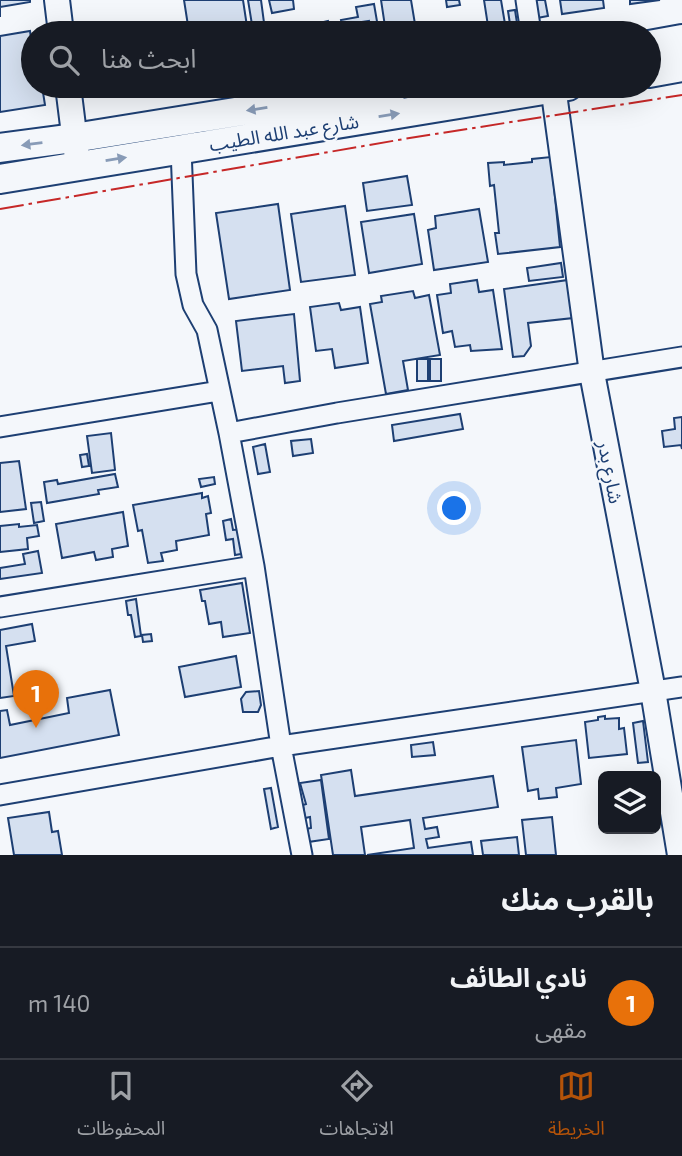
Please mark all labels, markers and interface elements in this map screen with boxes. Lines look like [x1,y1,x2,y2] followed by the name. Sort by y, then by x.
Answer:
[21,21,661,98] search box
[45,41,83,79] icon: search
[101,42,196,73] text: ابحث هنا
[246,103,268,114] one-way arrow
[208,109,361,158] street label: شارع عبد الله الطيب
[378,109,400,120] one-way arrow
[21,138,43,149] one-way arrow
[105,153,127,164] one-way arrow
[591,438,628,506] street label: شارع بدر
[437,491,471,525] your location
[13,670,59,728] pin: 1
[598,771,661,834] map controls
[598,771,661,834] button: layers
[501,880,654,916] text: بالقرب منك
[450,961,587,992] text: نادي الطائف
[28,989,90,1017] text: 140 m
[626,989,636,1017] text: 1
[535,1015,587,1043] text: مقهى
[77,1067,165,1149] tab: المحفوظات
[320,1067,394,1149] tab: الاتجاهات
[548,1067,605,1149] tab: الخريطة

